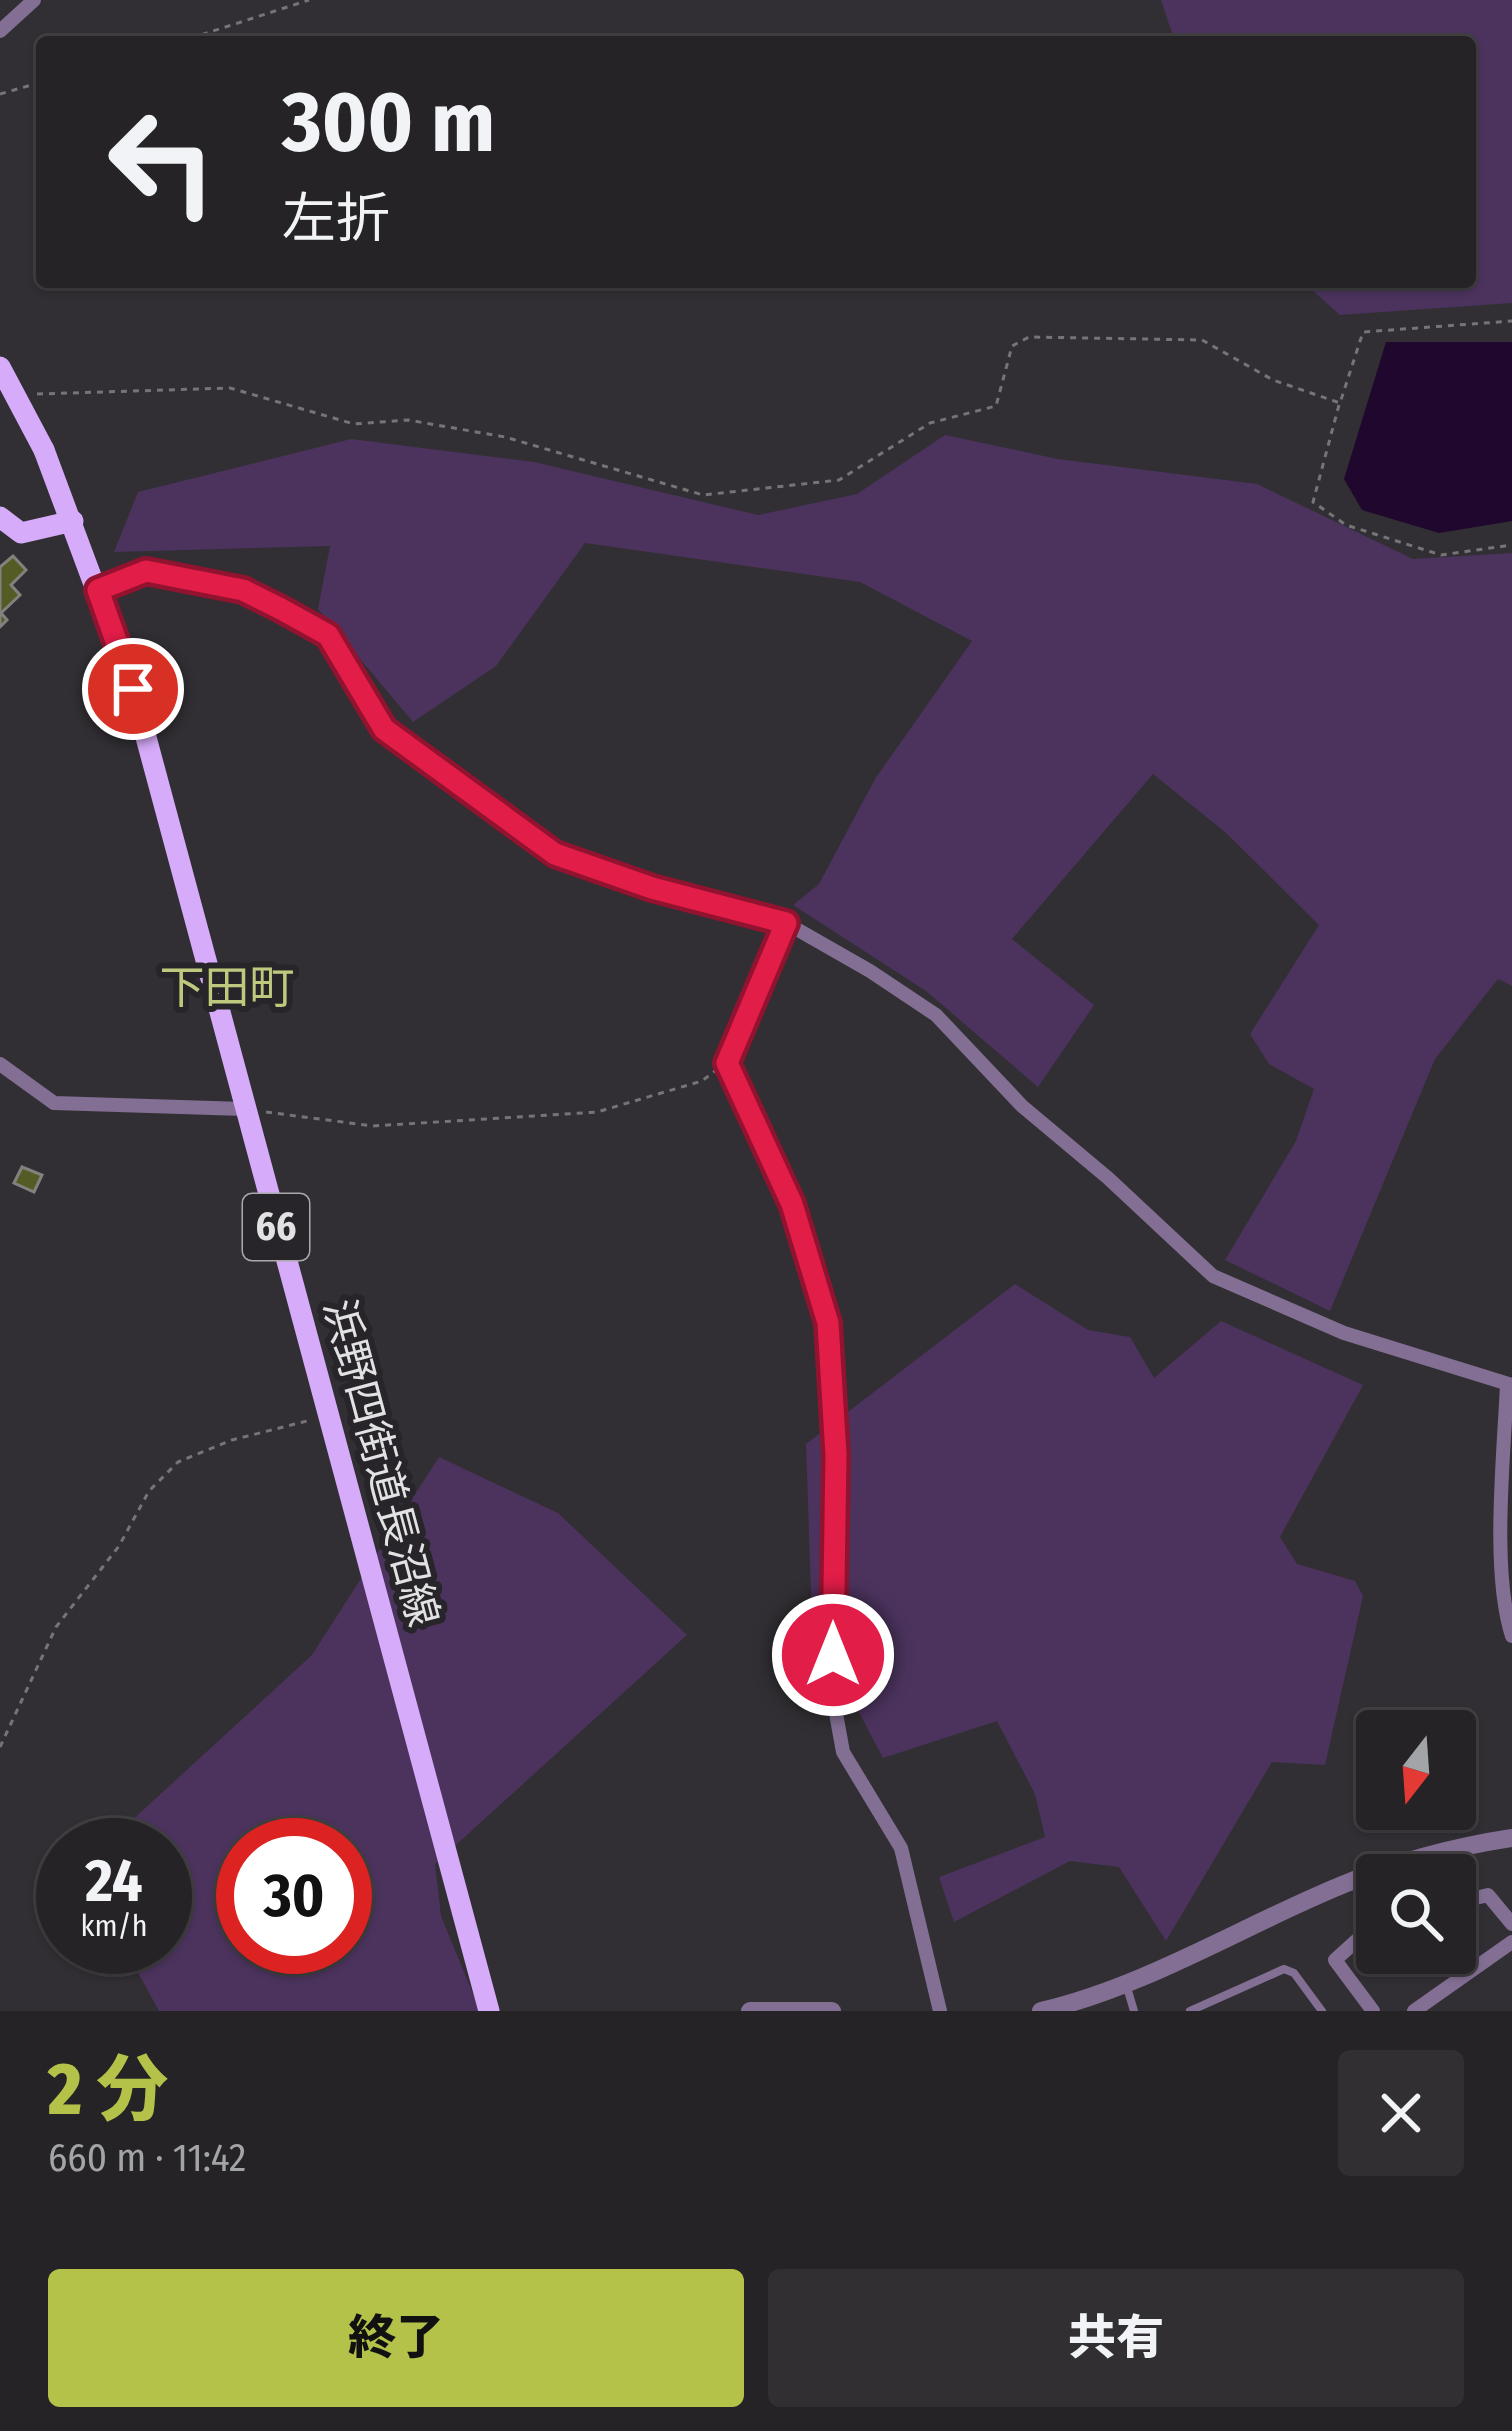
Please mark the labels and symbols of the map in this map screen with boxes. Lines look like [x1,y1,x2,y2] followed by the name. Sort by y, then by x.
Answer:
[82,638,184,740] pin
[159,961,295,1015] district label: 下田町
[243,1194,309,1260] road number: 66
[313,1294,449,1632] street label: 浜野四街道長沼線
[770,1592,896,1718] position arrow
[1356,1710,1476,1830] north arrow
[216,1818,372,1974] speed limit sign: 30

